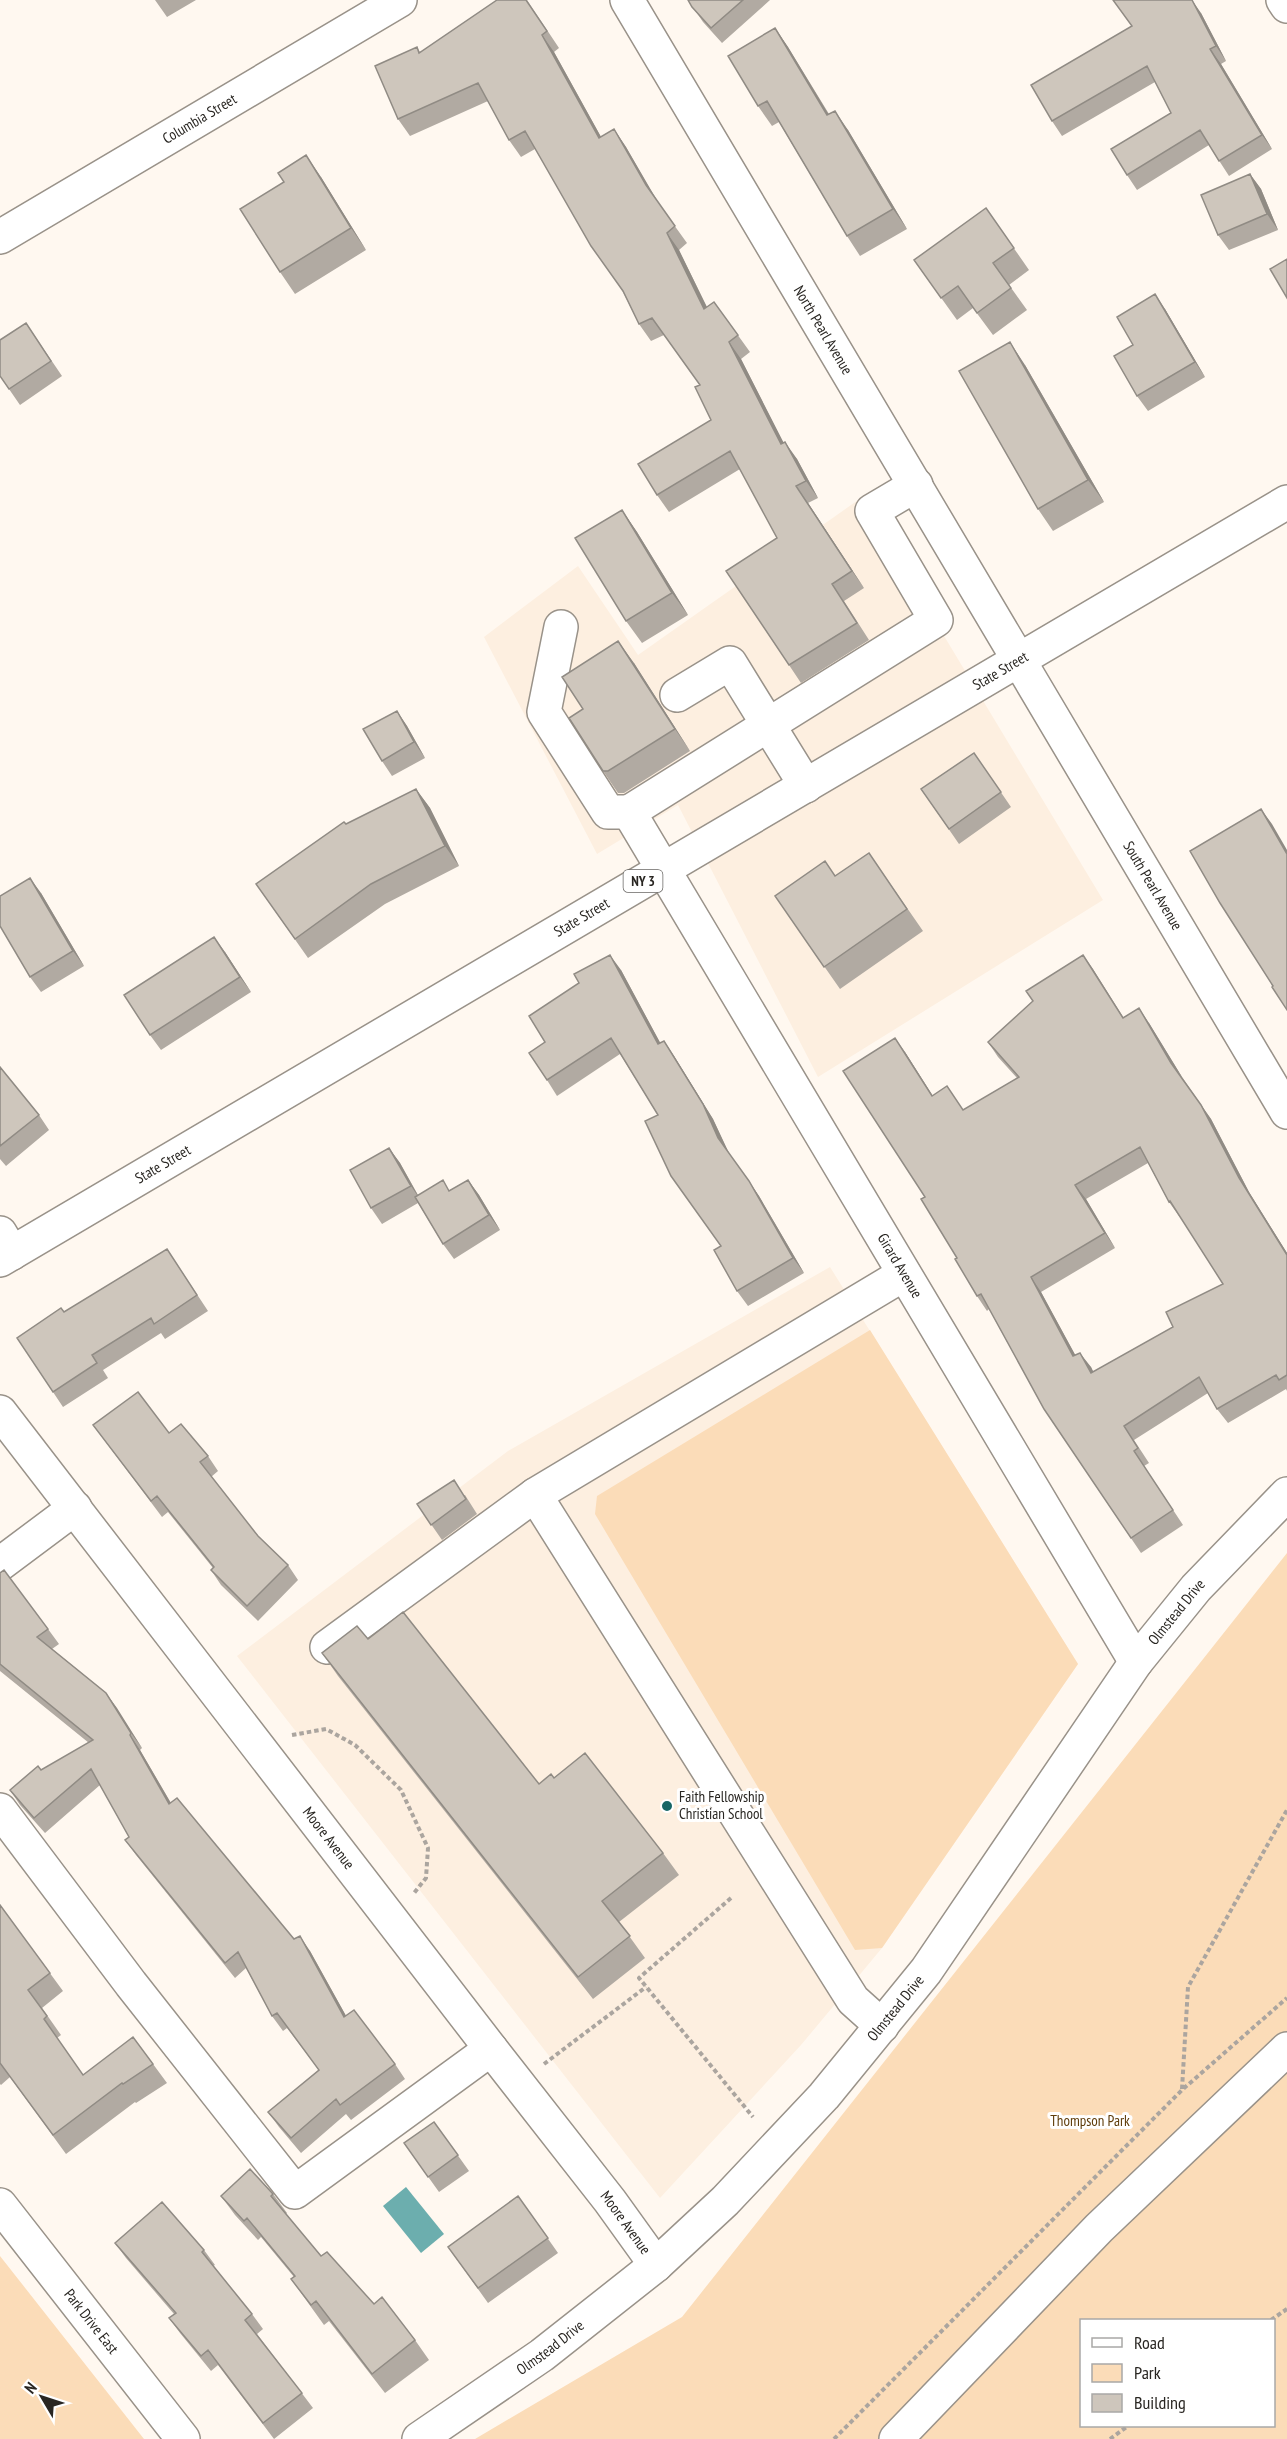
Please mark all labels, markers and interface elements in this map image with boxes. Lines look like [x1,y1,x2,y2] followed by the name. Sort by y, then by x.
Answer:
[159,89,240,148] street label: Columbia Street
[790,282,857,378] street label: North Pearl Avenue
[969,647,1031,694] street label: State Street
[1119,838,1187,933] street label: South Pearl Avenue
[624,870,662,892] road number: NY 3
[550,893,613,941] street label: State Street
[131,1140,194,1187] street label: State Street
[873,1230,927,1301] street label: Girard Avenue
[1144,1575,1209,1649] street label: Olmstead Drive
[679,1787,764,1823] place label: Faith Fellowship Christian School
[660,1799,674,1813] marker: Faith Fellowship Christian School
[299,1803,359,1873] street label: Moore Avenue
[863,1971,928,2045] street label: Olmstead Drive
[1050,2111,1130,2130] park label: Thompson Park
[597,2187,655,2258] street label: Moore Avenue
[60,2285,123,2358] street label: Park Drive East
[513,2316,588,2379] street label: Olmstead Drive
[1080,2319,1275,2427] legend
[1134,2331,1165,2354] text: Road
[1134,2361,1161,2384] text: Park
[12,2367,72,2427] north arrow
[20,2378,41,2397] text: N
[1134,2391,1186,2414] text: Building

